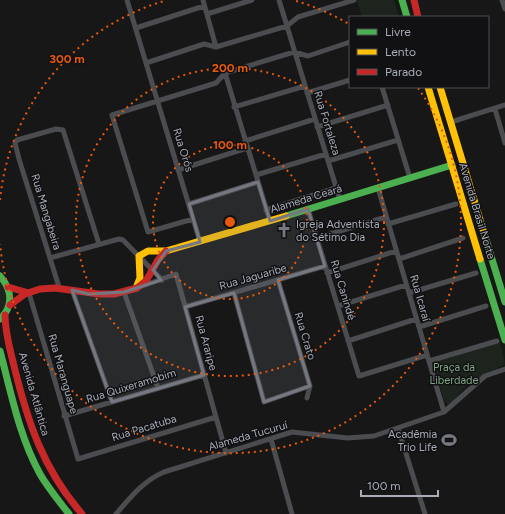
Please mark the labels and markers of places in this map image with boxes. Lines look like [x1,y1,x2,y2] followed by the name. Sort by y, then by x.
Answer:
[223,215,237,229] centre of rings
[296,218,380,244] place label: Igreja Adventista do Sétimo Dia
[275,221,293,239] church icon: Igreja Adventista do Sétimo Dia
[388,428,437,454] place label: Acadêmia Trio Life
[440,431,458,449] sports icon: Acadêmia Trio Life

